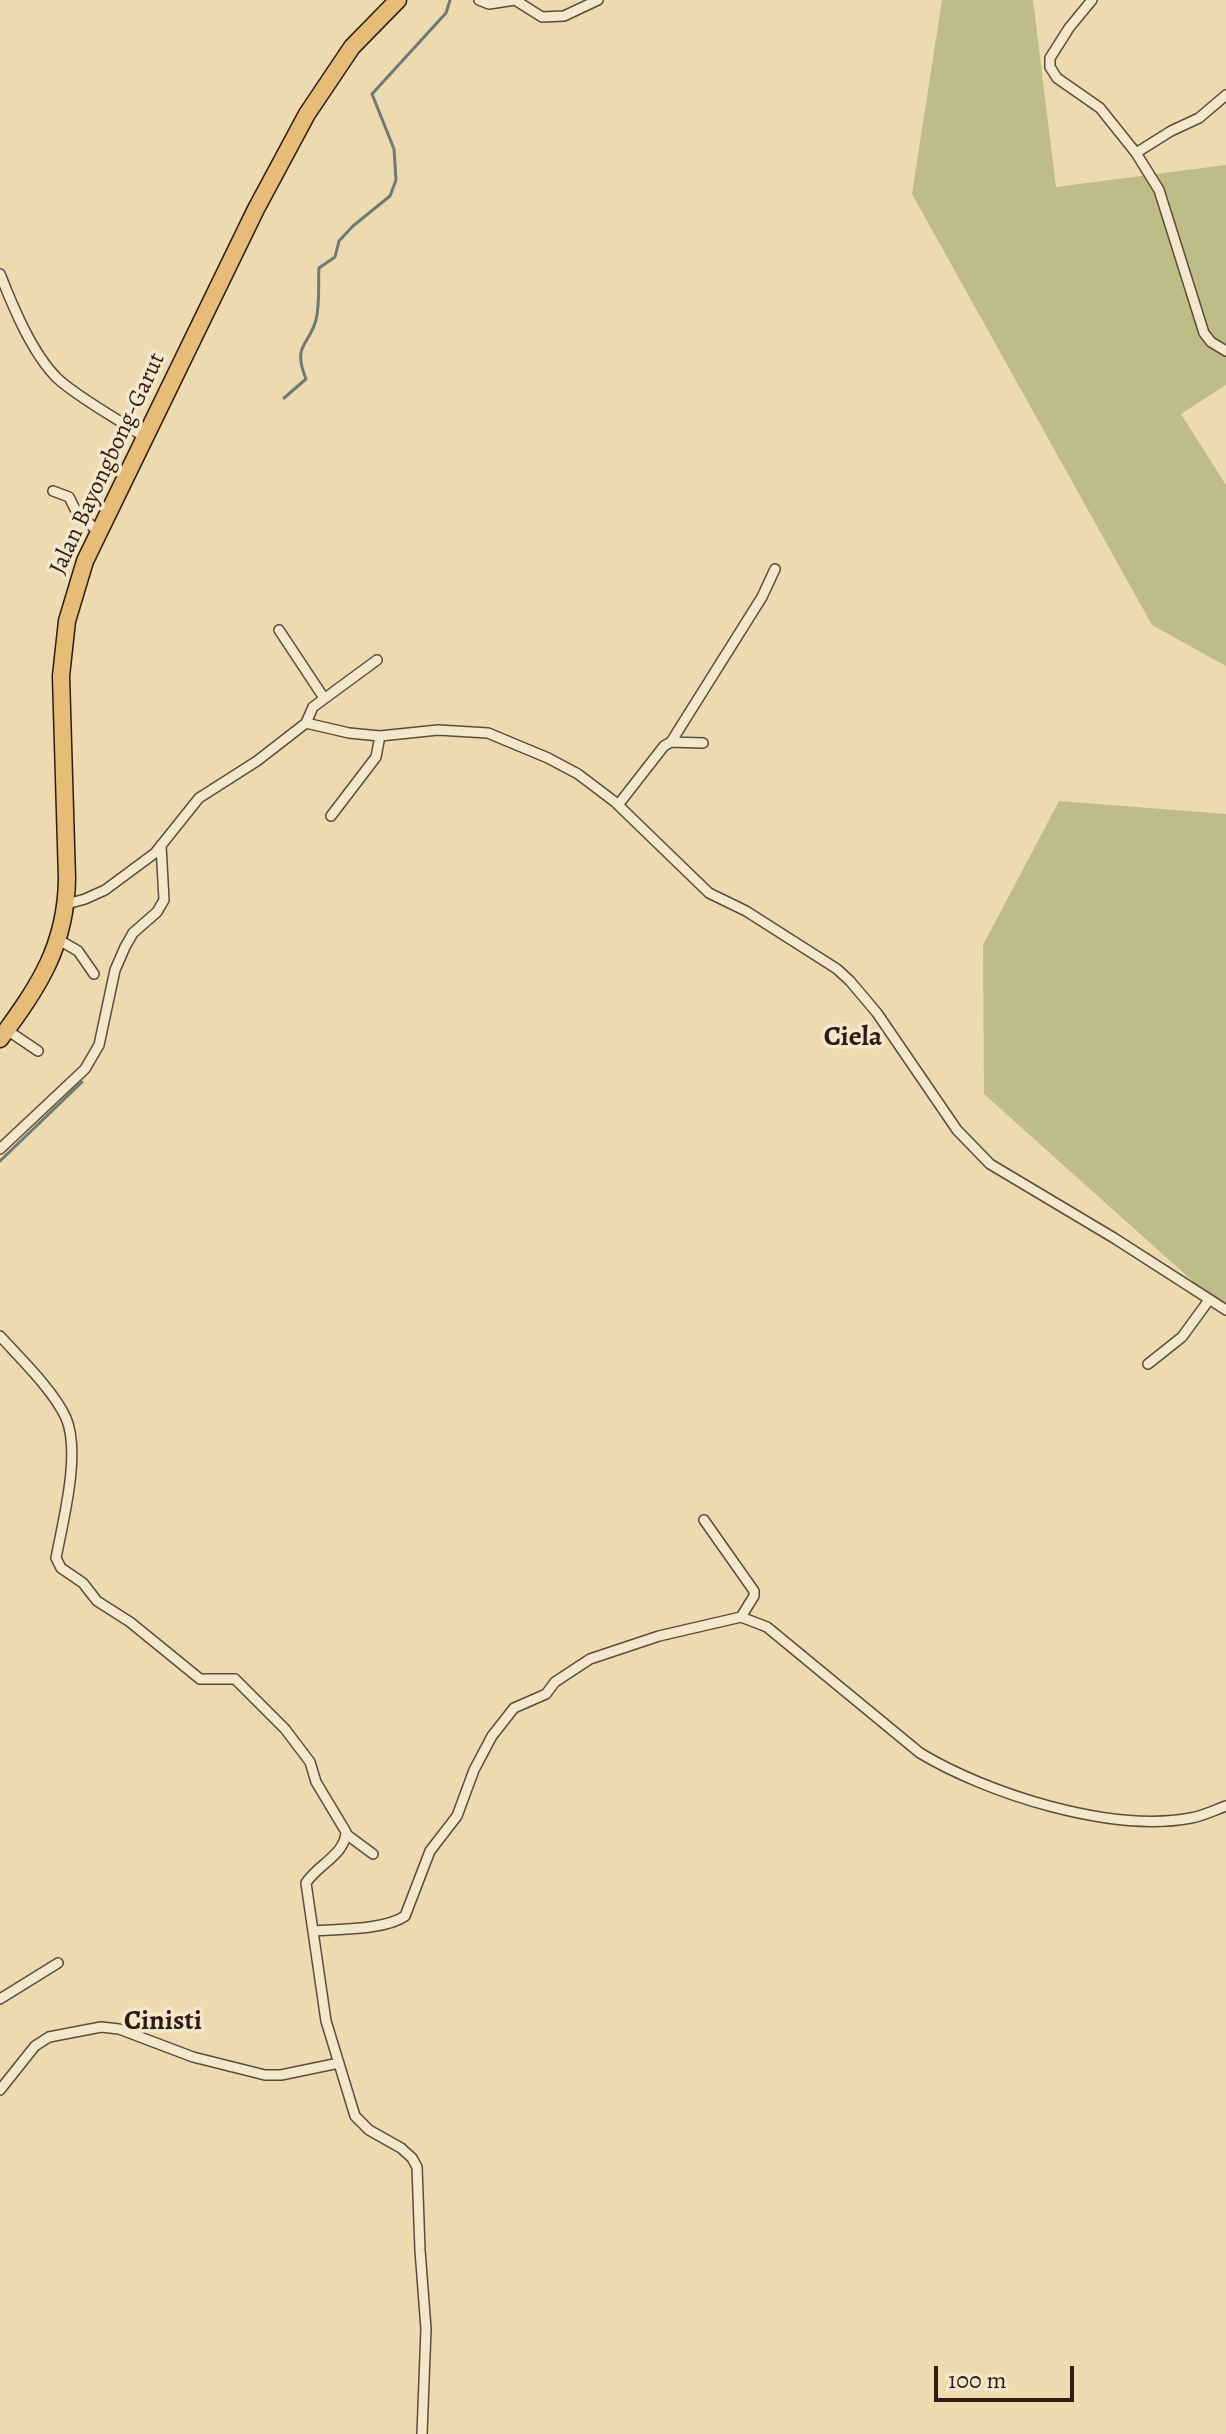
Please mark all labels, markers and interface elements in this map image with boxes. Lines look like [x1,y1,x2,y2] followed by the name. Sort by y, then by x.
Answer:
[44,349,172,579] street label: Jalan Bayongbong-Garut
[824,1021,882,1055] district label: Ciela
[124,2005,202,2039] district label: Cinisti
[938,2350,1078,2400] scale bar
[948,2364,1007,2396] text: 100 m

